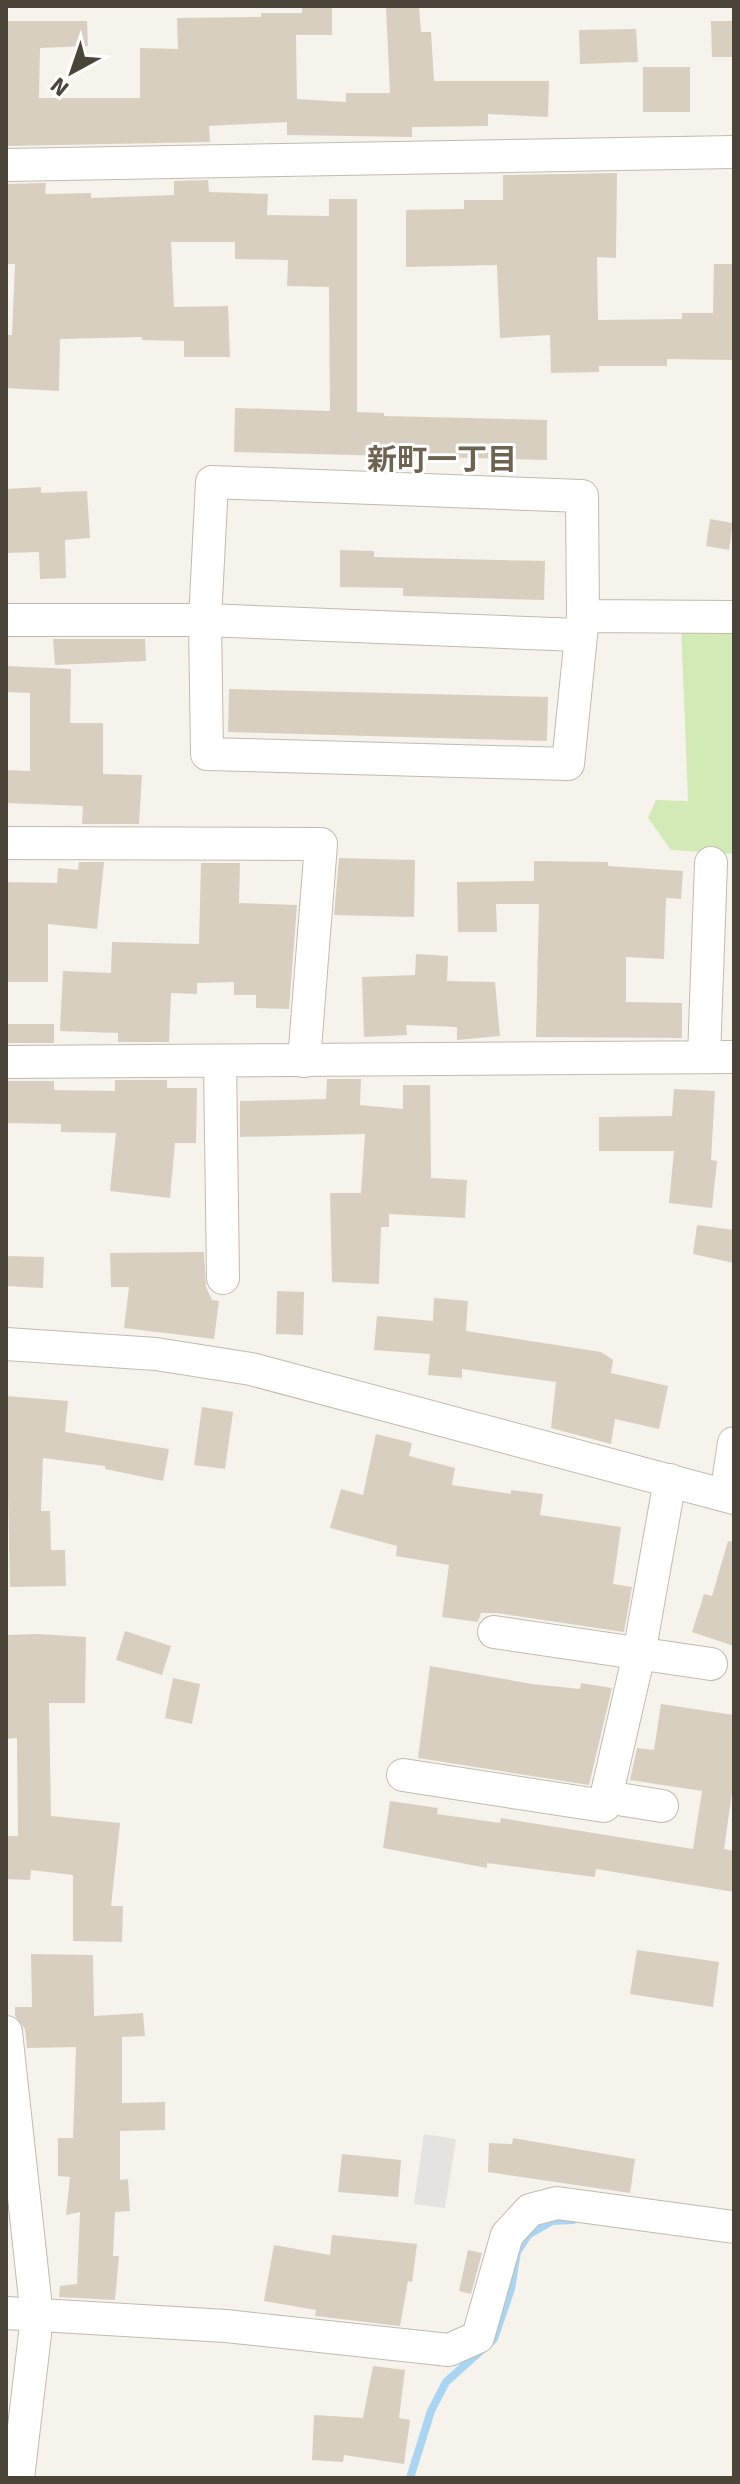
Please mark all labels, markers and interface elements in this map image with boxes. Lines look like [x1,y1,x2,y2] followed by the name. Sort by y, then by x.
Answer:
[32,32,112,112] north arrow
[45,72,74,102] text: N
[367,442,517,479] district label: 新町一丁目

